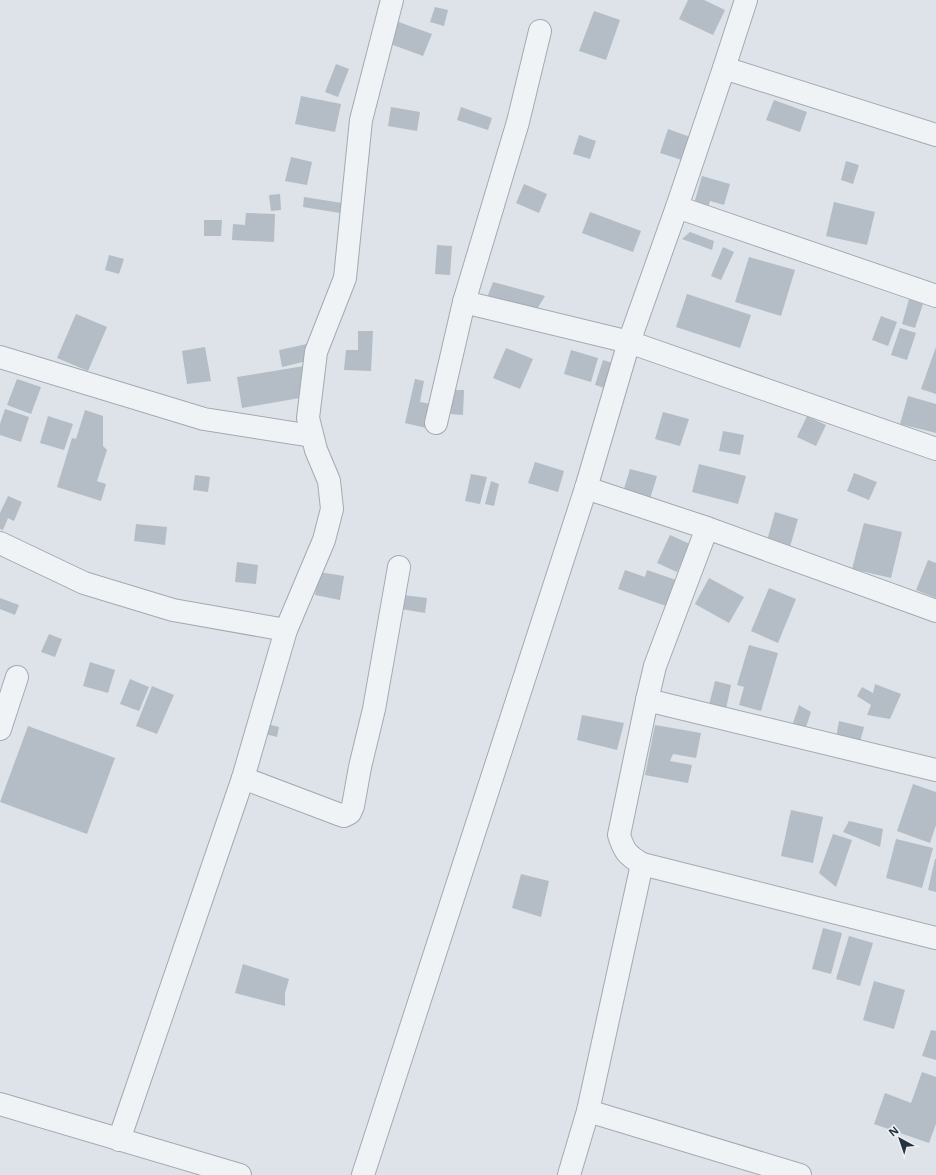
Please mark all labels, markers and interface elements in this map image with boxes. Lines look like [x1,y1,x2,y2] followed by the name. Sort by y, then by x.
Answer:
[880,1119,920,1159] north arrow
[885,1122,902,1140] text: N

